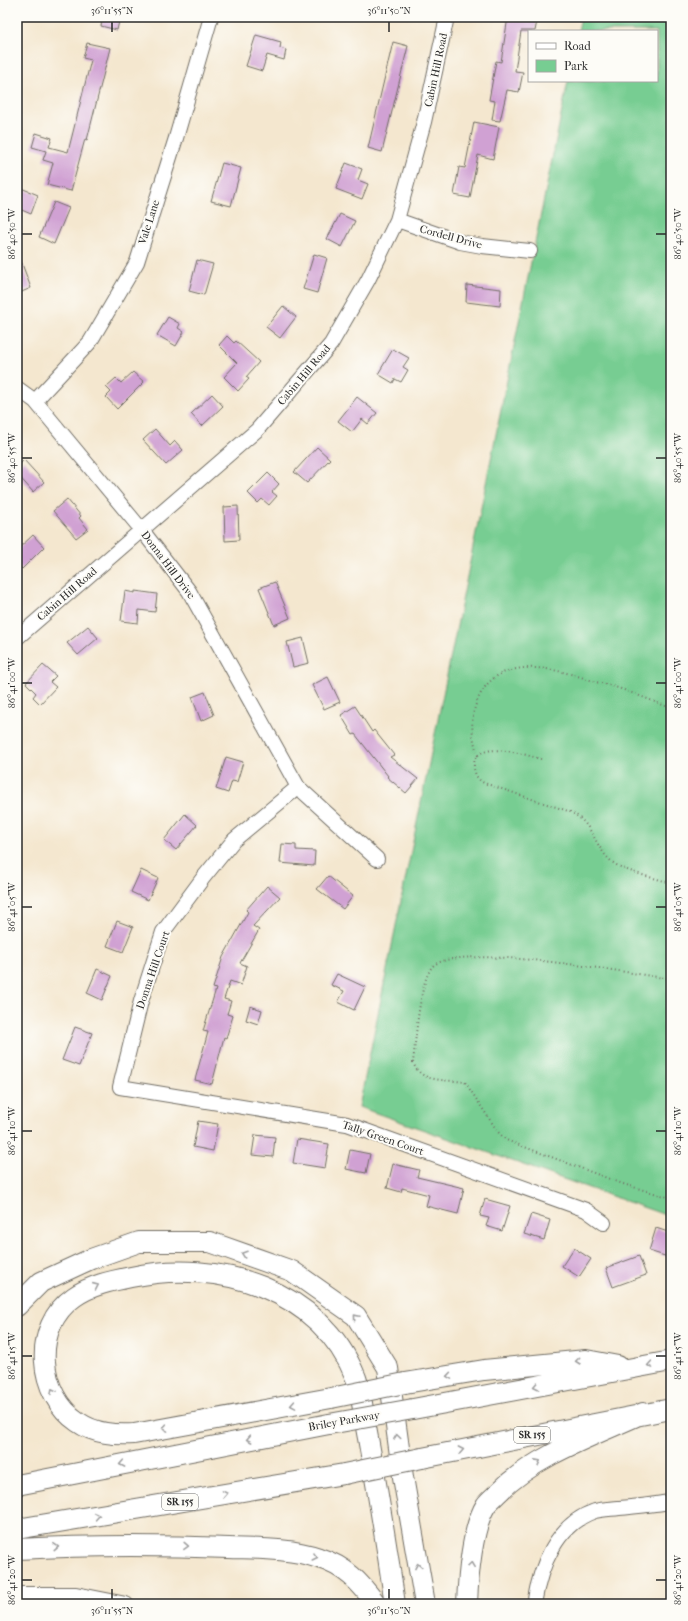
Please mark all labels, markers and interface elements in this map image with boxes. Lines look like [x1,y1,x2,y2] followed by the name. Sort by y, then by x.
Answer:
[91,5,134,17] text: 36°11'55"N
[367,5,411,17] text: 36°11'50"N
[528,30,658,82] legend
[422,31,450,108] street label: Cabin Hill Road
[564,39,591,53] text: Road
[564,59,589,73] text: Park
[135,198,162,247] street label: Vale Lane
[6,207,18,260] text: 86°40'50"W
[672,207,684,260] text: 86°40'50"W
[418,222,484,252] street label: Cordell Drive
[275,341,334,408] street label: Cabin Hill Road
[6,432,18,483] text: 86°40'55"W
[672,432,684,483] text: 86°40'55"W
[138,529,198,602] street label: Donna Hill Drive
[34,564,100,624] street label: Cabin Hill Road
[6,657,18,708] text: 86°41'00"W
[672,657,684,708] text: 86°41'00"W
[6,881,18,932] text: 86°41'05"W
[672,881,684,932] text: 86°41'05"W
[133,929,173,1011] street label: Donna Hill Court
[6,1106,18,1155] text: 86°41'10"W
[672,1106,684,1155] text: 86°41'10"W
[340,1118,426,1158] street label: Tally Green Court
[241,1251,248,1259] one-way arrow
[92,1283,100,1291] one-way arrow
[353,1315,360,1322] one-way arrow
[6,1331,18,1380] text: 86°41'15"W
[672,1331,684,1380] text: 86°41'15"W
[575,1356,581,1365] one-way arrow
[647,1360,654,1368] one-way arrow
[446,1371,452,1380] one-way arrow
[533,1381,540,1389] one-way arrow
[50,1388,57,1395] one-way arrow
[290,1400,296,1408] one-way arrow
[307,1408,382,1434] street label: Briley Parkway
[162,1423,168,1432] one-way arrow
[514,1427,550,1443] road number: SR 155
[246,1434,252,1443] one-way arrow
[393,1434,402,1440] one-way arrow
[457,1446,464,1455] one-way arrow
[119,1459,125,1468] one-way arrow
[534,1460,541,1467] one-way arrow
[222,1490,228,1499] one-way arrow
[162,1494,198,1510] road number: SR 155
[94,1512,100,1520] one-way arrow
[53,1542,59,1551] one-way arrow
[183,1542,189,1551] one-way arrow
[312,1553,318,1561] one-way arrow
[6,1554,18,1605] text: 86°41'20"W
[672,1554,684,1605] text: 86°41'20"W
[466,1562,475,1568] one-way arrow
[414,1563,423,1569] one-way arrow
[91,1605,134,1617] text: 36°11'55"N
[367,1605,411,1617] text: 36°11'50"N

